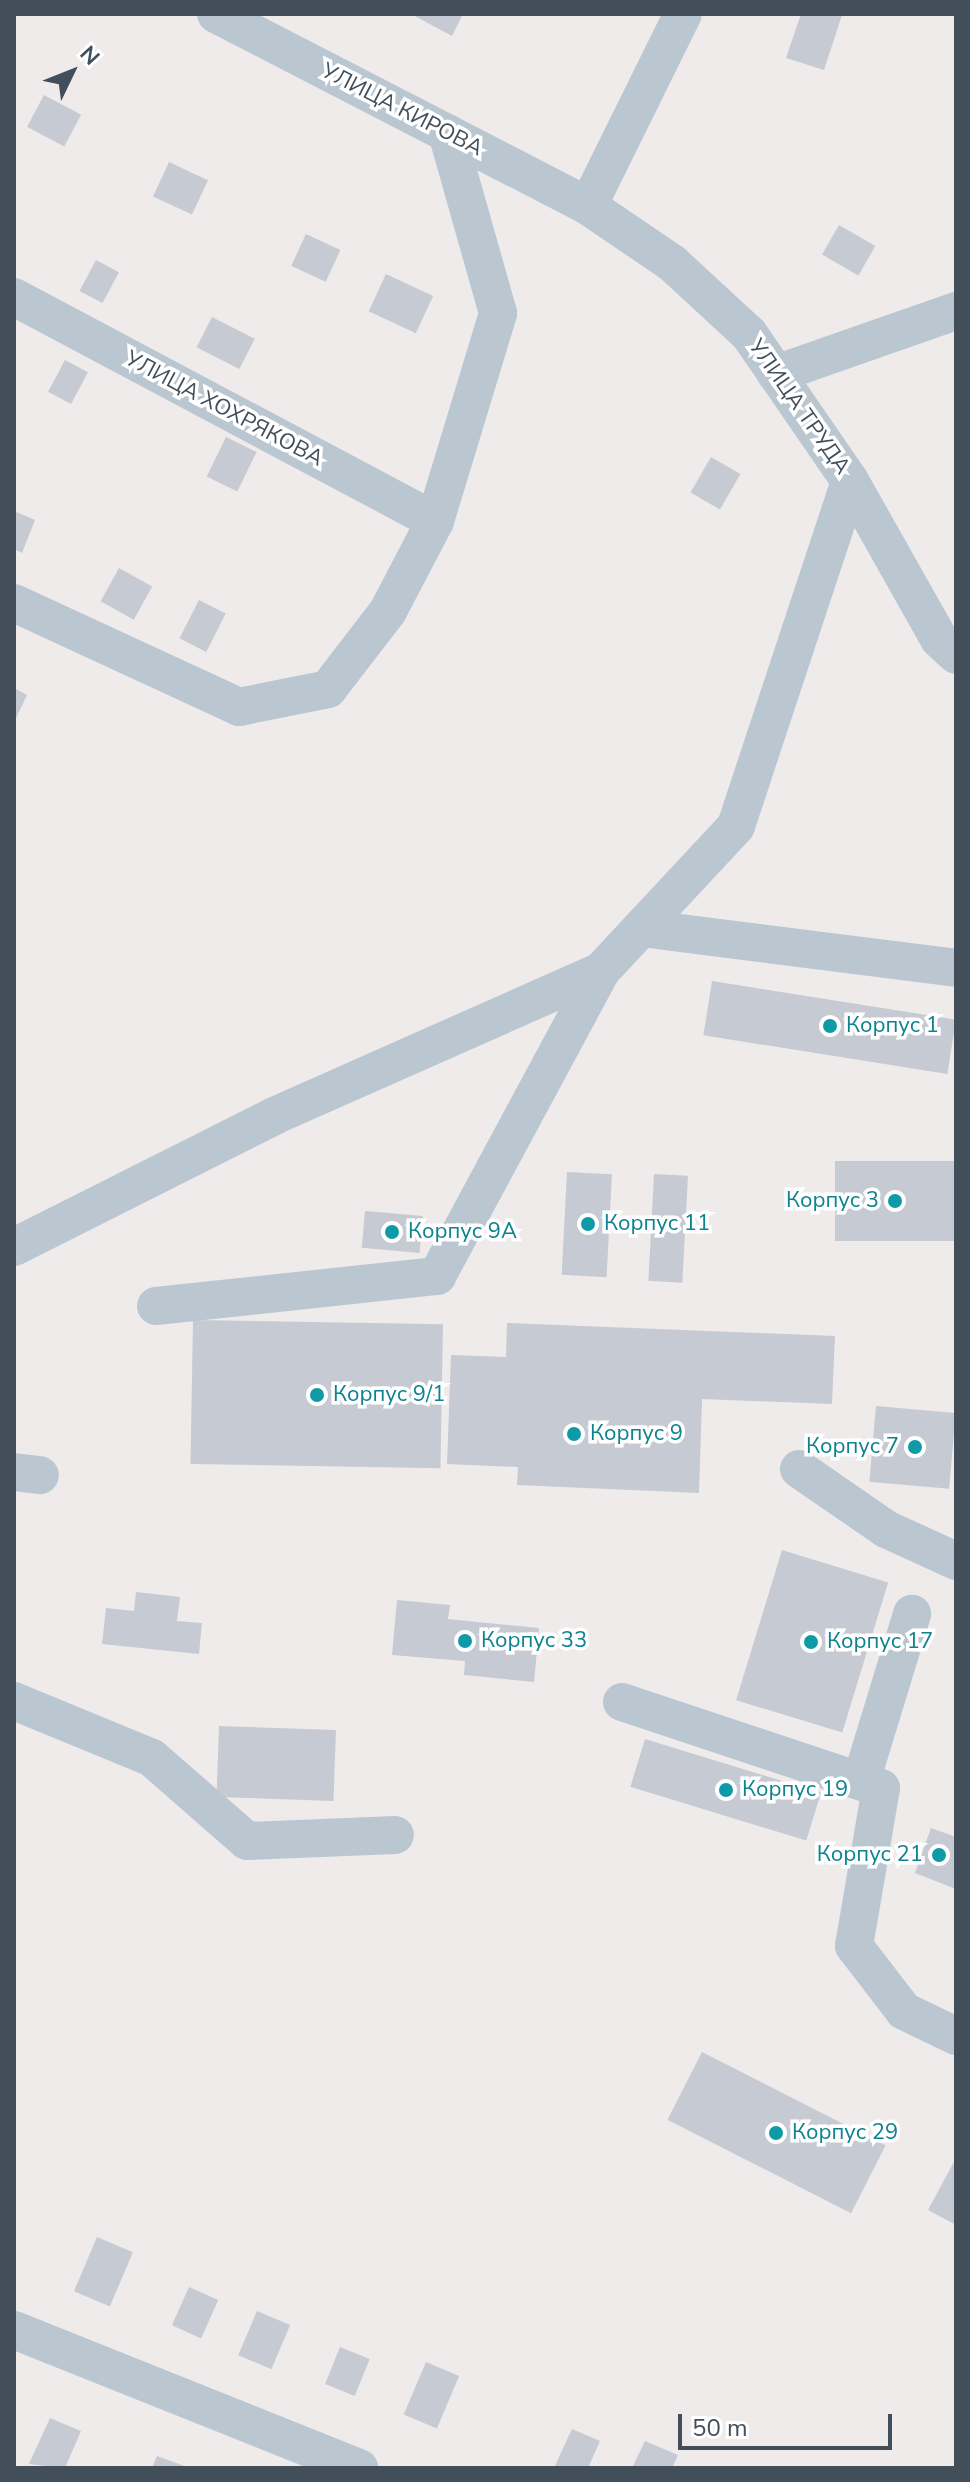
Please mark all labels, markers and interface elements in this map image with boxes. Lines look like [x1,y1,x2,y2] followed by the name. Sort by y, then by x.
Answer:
[32,32,112,112] north arrow
[73,39,106,72] text: N
[317,58,487,162] street label: УЛИЦА КИРОВА
[743,334,855,480] street label: УЛИЦА ТРУДА
[121,346,327,472] street label: УЛИЦА ХОХРЯКОВА
[846,1013,939,1039] place label: Корпус 1
[821,1017,839,1035] marker: Корпус 1
[786,1188,879,1214] place label: Корпус 3
[886,1192,904,1210] marker: Корпус 3
[604,1211,710,1237] place label: Корпус 11
[579,1215,597,1233] marker: Корпус 11
[408,1219,517,1245] place label: Корпус 9А
[383,1223,401,1241] marker: Корпус 9А
[333,1382,445,1408] place label: Корпус 9/1
[308,1386,326,1404] marker: Корпус 9/1
[590,1421,683,1447] place label: Корпус 9
[565,1425,583,1443] marker: Корпус 9
[806,1434,899,1460] place label: Корпус 7
[906,1438,924,1456] marker: Корпус 7
[481,1628,587,1654] place label: Корпус 33
[827,1629,933,1655] place label: Корпус 17
[456,1632,474,1650] marker: Корпус 33
[802,1633,820,1651] marker: Корпус 17
[742,1777,848,1803] place label: Корпус 19
[717,1781,735,1799] marker: Корпус 19
[817,1842,923,1868] place label: Корпус 21
[930,1846,948,1864] marker: Корпус 21
[792,2120,898,2146] place label: Корпус 29
[767,2124,785,2142] marker: Корпус 29
[682,2398,896,2448] scale bar
[692,2412,748,2444] text: 50 m

